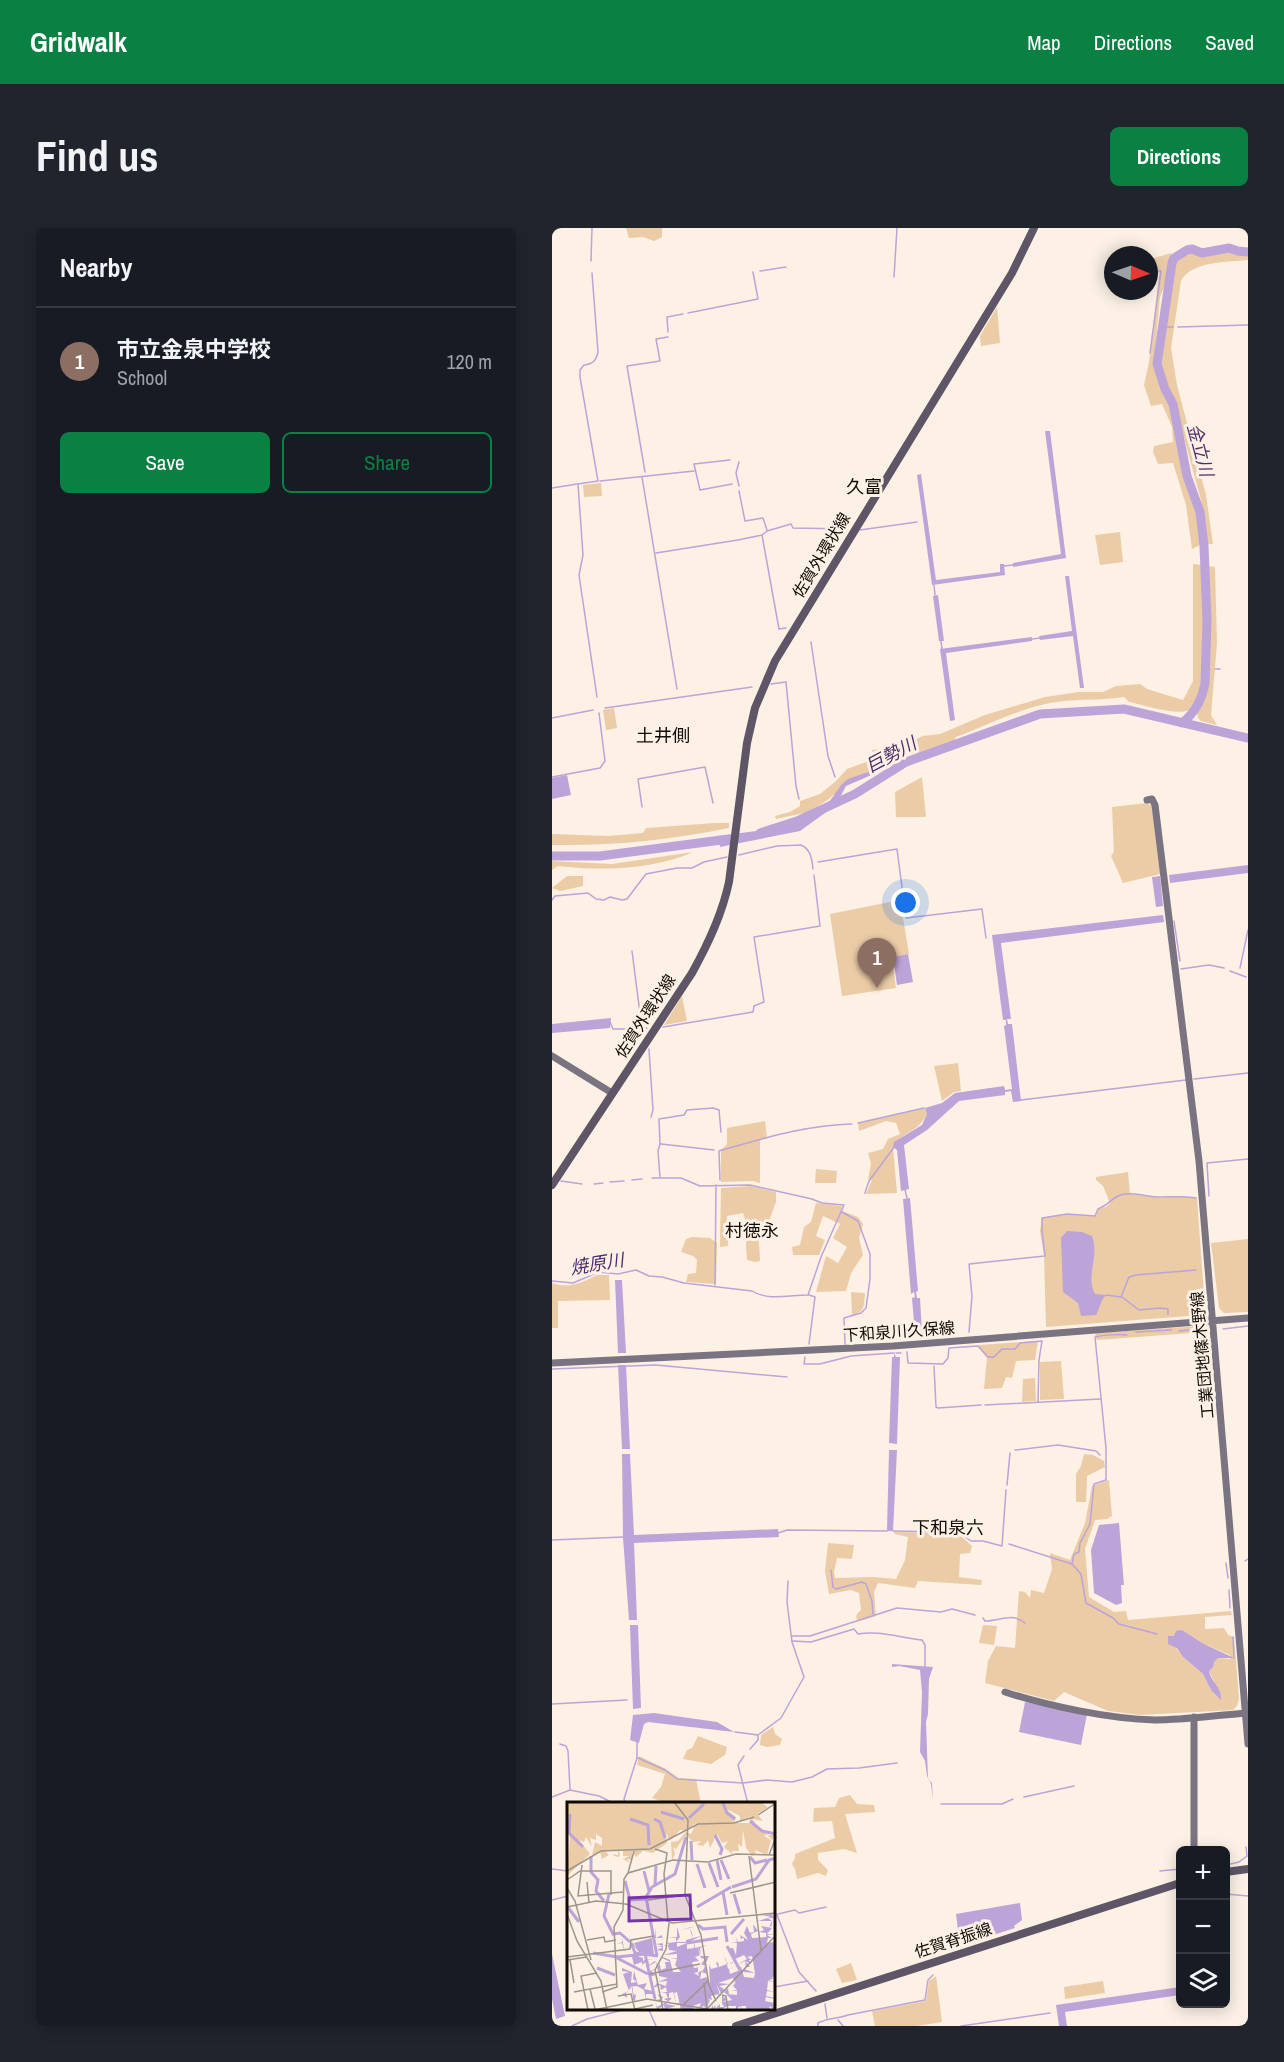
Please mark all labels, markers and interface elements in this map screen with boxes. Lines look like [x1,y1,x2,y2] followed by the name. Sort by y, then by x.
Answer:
[30,23,127,61] text: Gridwalk
[1027,28,1061,57] text: Map
[1094,28,1172,57] text: Directions
[1205,28,1254,57] text: Saved
[1110,127,1248,186] button: Directions
[36,128,158,184] text: Find us
[1104,246,1158,300] north arrow
[60,250,132,285] text: Nearby
[117,334,271,364] text: 市立金泉中学校
[75,348,84,375] text: 1
[446,348,492,375] text: 120 m
[117,364,167,391] text: School
[1181,421,1220,481] water label: 金立川
[60,432,270,493] button: Save
[282,432,492,493] button: Share
[846,474,882,499] district label: 久富
[787,508,855,602] street label: 佐賀外環状線
[636,723,690,748] district label: 土井側
[861,730,922,778] water label: 巨勢川
[891,888,920,917] your location
[858,938,896,988] pin: 1
[610,970,680,1062] street label: 佐賀外環状線
[725,1218,779,1243] district label: 村徳永
[568,1247,628,1280] water label: 焼原川
[1185,1290,1219,1420] street label: 工業団地篠木野線
[842,1316,956,1346] street label: 下和泉川久保線
[912,1515,984,1540] district label: 下和泉六
[567,1802,776,2011] inset map
[1176,1846,1230,2008] map controls
[1176,1846,1230,1900] button: +
[1176,1900,1230,1954] button: −
[912,1917,994,1963] street label: 佐賀脊振線
[1176,1954,1230,2008] button: layers

